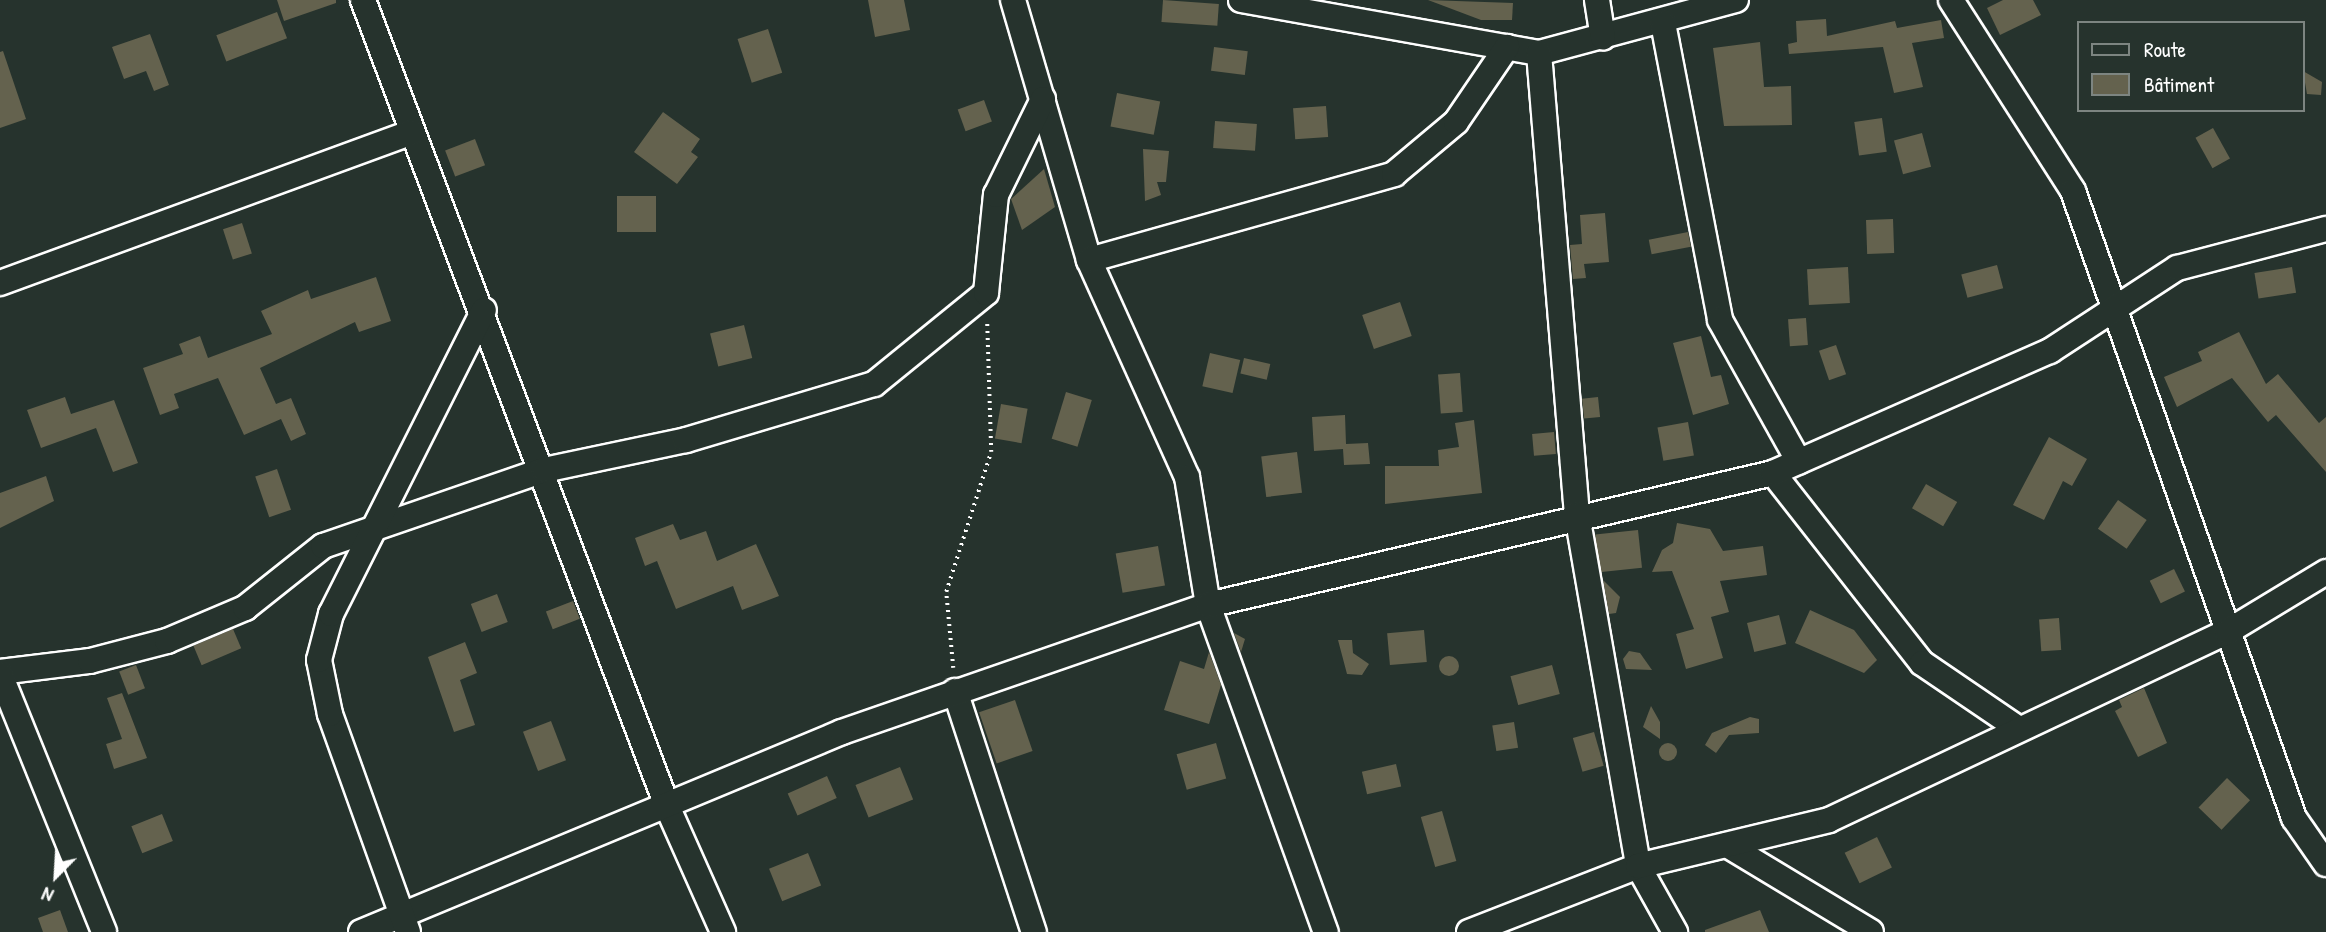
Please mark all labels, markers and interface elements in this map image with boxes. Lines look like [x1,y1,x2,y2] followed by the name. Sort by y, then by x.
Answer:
[2078,21,2305,112] legend
[2144,35,2186,64] text: Route
[2144,70,2214,99] text: Bâtiment
[21,841,91,911] north arrow
[38,881,57,909] text: N

